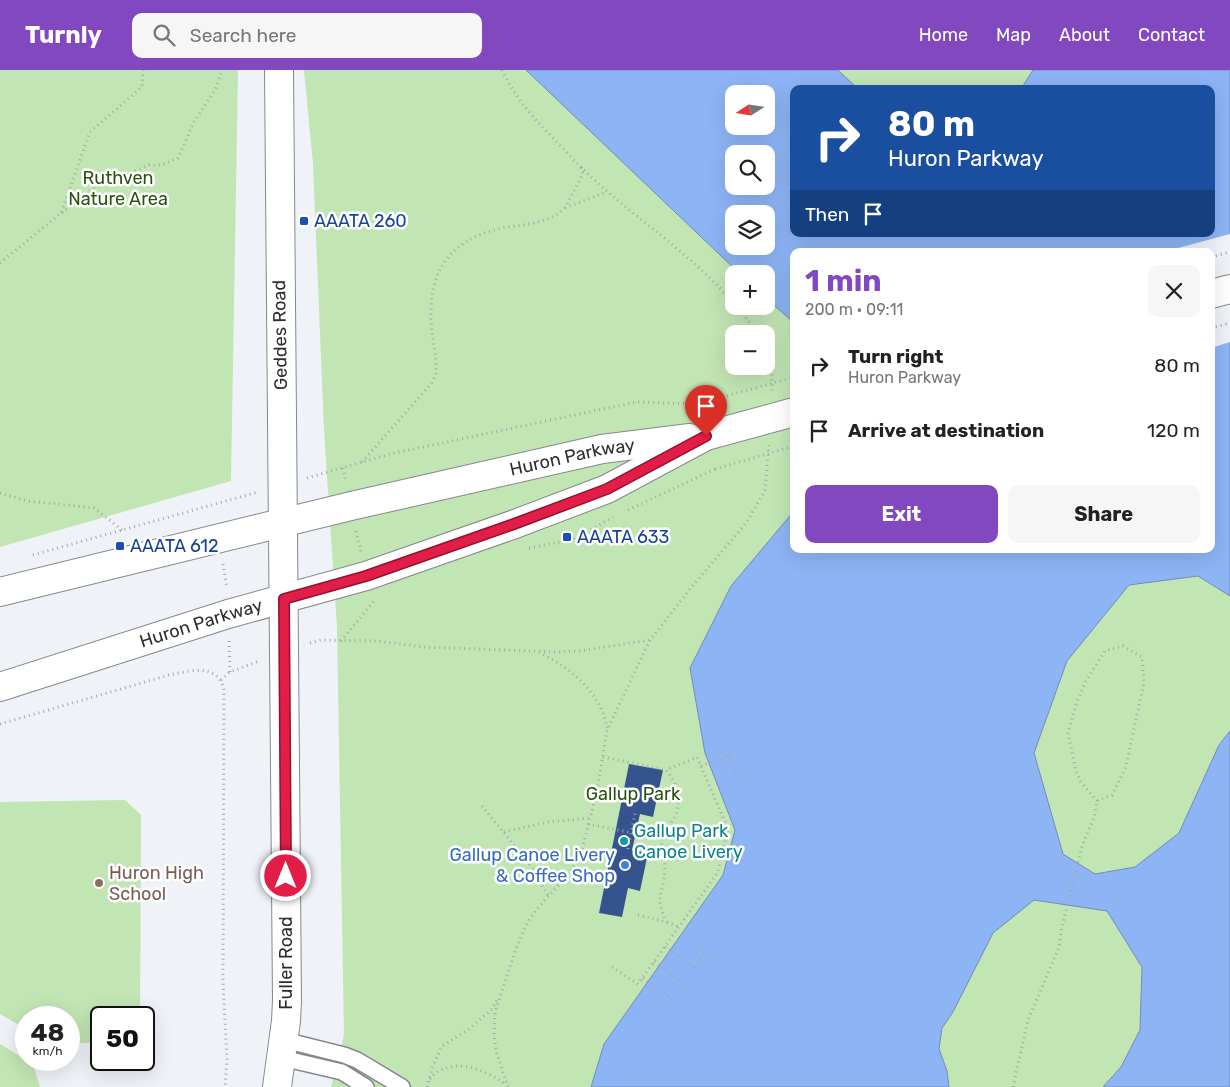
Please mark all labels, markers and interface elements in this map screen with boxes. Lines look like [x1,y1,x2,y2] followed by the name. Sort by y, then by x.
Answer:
[132,13,482,58] search box
[25,21,102,49] text: Turnly
[150,21,178,49] icon: search
[190,24,296,47] text: Search here
[919,24,968,46] text: Home
[996,24,1031,46] text: Map
[1059,24,1110,46] text: About
[1138,24,1205,46] text: Contact
[725,85,775,135] north arrow
[725,85,775,375] map controls
[888,103,975,145] text: 80 m
[805,105,870,170] icon: right
[725,145,775,195] button: search
[888,145,1044,172] text: Huron Parkway
[68,167,168,210] park label: Ruthven Nature Area
[859,200,887,228] icon: arrive
[805,203,849,226] text: Then
[725,205,775,255] button: layers
[314,210,407,232] place label: AAATA 260
[298,215,310,227] marker: AAATA 260
[805,263,882,299] text: 1 min
[725,265,775,315] button: +
[1148,265,1200,317] button: close
[268,280,292,390] street label: Geddes Road
[805,300,903,319] text: 200 m · 09:11
[725,325,775,375] button: −
[848,345,943,368] text: Turn right
[805,352,833,380] icon: right
[1154,354,1200,377] text: 80 m
[848,368,961,387] text: Huron Parkway
[685,385,727,436] pin
[692,392,720,420] icon: arrive
[805,417,833,445] icon: arrive
[848,419,1044,442] text: Arrive at destination
[1147,419,1200,442] text: 120 m
[507,434,636,481] street label: Huron Parkway
[805,485,998,543] button: Exit
[1008,485,1200,543] button: Share
[577,526,669,548] place label: AAATA 633
[561,531,573,543] marker: AAATA 633
[130,535,219,557] place label: AAATA 612
[114,540,126,552] marker: AAATA 612
[137,594,265,653] street label: Huron Parkway
[586,783,681,805] park label: Gallup Park
[634,820,743,863] place label: Gallup Park Canoe Livery
[618,835,630,847] marker: Gallup Park Canoe Livery
[449,844,615,887] place label: Gallup Canoe Livery & Coffee Shop
[259,849,311,901] position arrow
[619,859,631,871] marker: Gallup Canoe Livery & Coffee Shop
[109,862,204,905] place label: Huron High School
[93,877,105,889] marker: Huron High School
[275,916,297,1010] street label: Fuller Road
[90,1006,155,1071] speed limit sign: 50
[30,1018,65,1047] text: 48
[33,1044,62,1058] text: km/h

